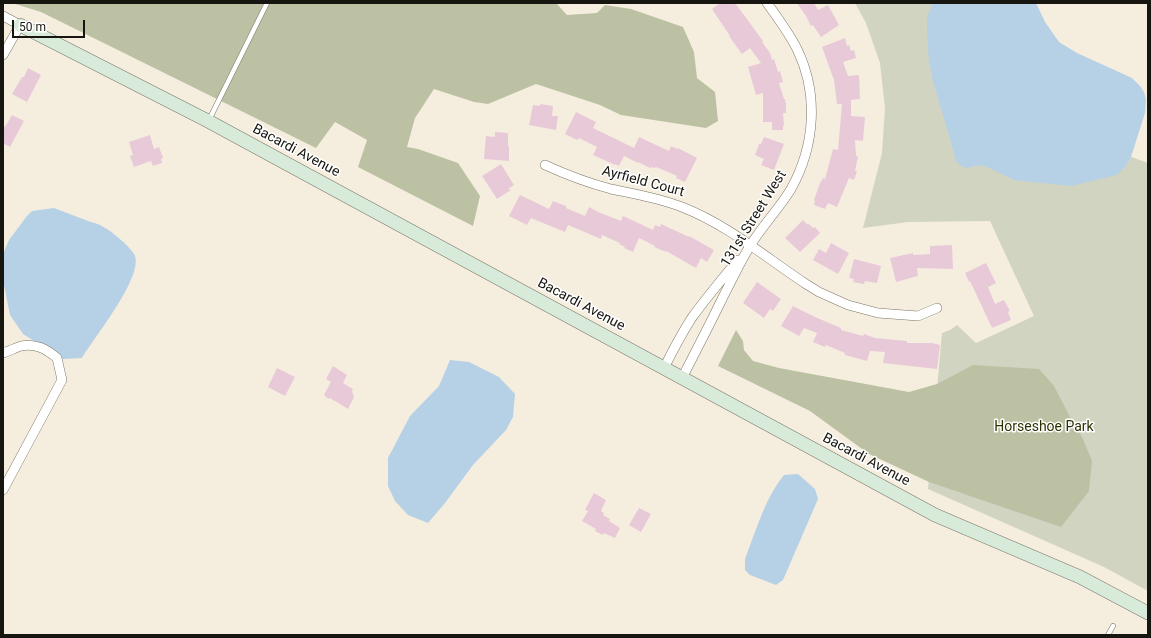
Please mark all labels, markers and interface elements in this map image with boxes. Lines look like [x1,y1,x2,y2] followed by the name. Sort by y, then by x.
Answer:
[14,12,87,38] scale bar
[19,20,46,34] text: 50 m
[249,121,343,181] street label: Bacardi Avenue
[600,163,686,201] street label: Ayrfield Court
[718,168,790,270] street label: 131st Street West
[534,275,628,335] street label: Bacardi Avenue
[994,419,1094,435] park label: Horseshoe Park
[819,430,913,490] street label: Bacardi Avenue

